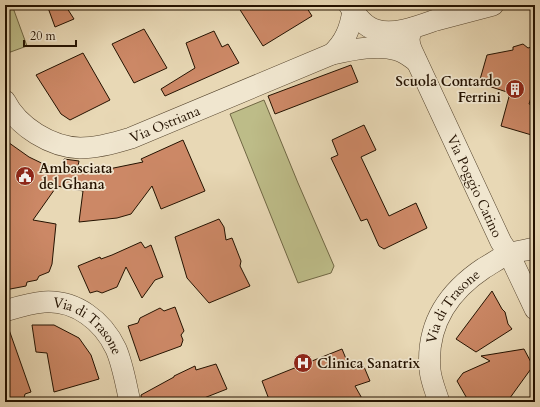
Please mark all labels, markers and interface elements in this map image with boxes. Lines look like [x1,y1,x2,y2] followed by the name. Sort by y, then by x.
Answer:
[24,22,76,48] scale bar
[30,28,57,44] text: 20 m
[395,72,502,107] place label: Scuola Contardo Ferrini
[504,78,526,100] building icon: Scuola Contardo Ferrini
[127,101,203,147] street label: Via Ostriana
[443,131,507,241] street label: Via Poggio Catino
[39,159,113,194] place label: Ambasciata del Ghana
[14,165,36,187] public building icon: Ambasciata del Ghana
[421,265,484,345] street label: Via di Trasone
[52,292,127,357] street label: Via di Trasone
[292,352,314,374] hospital icon: Clinica Sanatrix
[317,354,421,373] place label: Clinica Sanatrix

